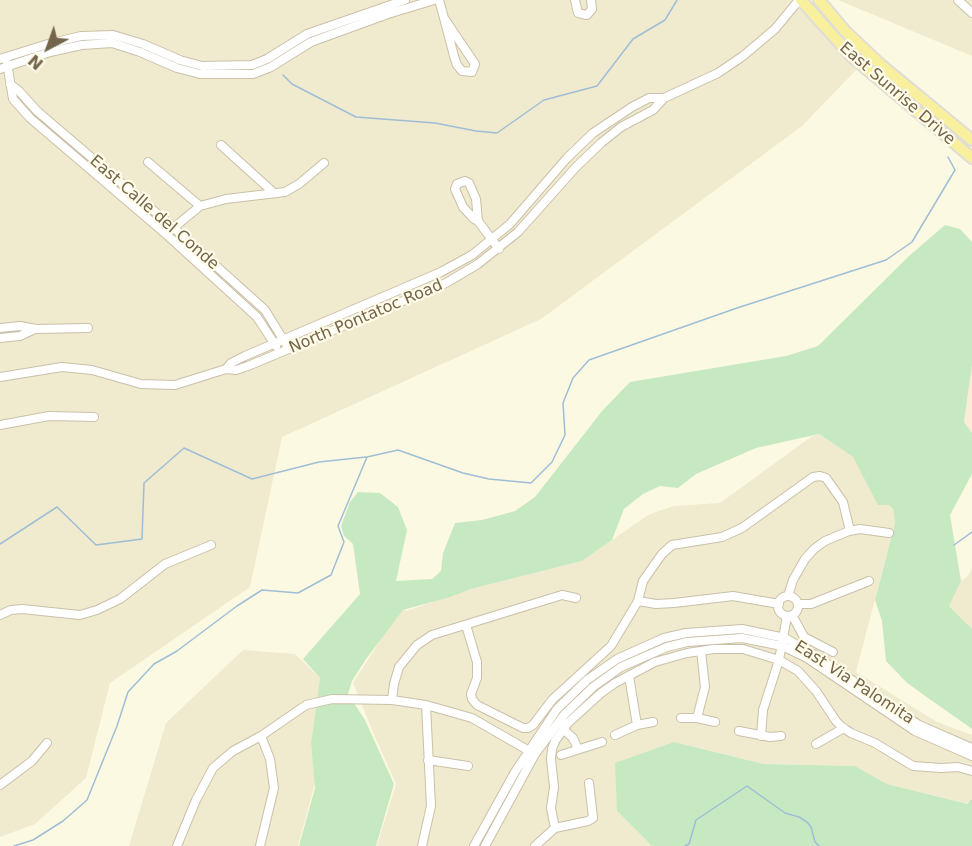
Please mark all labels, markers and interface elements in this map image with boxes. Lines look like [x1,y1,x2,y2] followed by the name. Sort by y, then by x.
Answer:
[18,18,78,78] north arrow
[835,39,959,149] street label: East Sunrise Drive
[25,50,47,74] text: N
[85,152,223,274] street label: East Calle del Conde
[286,276,446,358] street label: North Pontatoc Road
[791,637,917,729] street label: East Via Palomita

